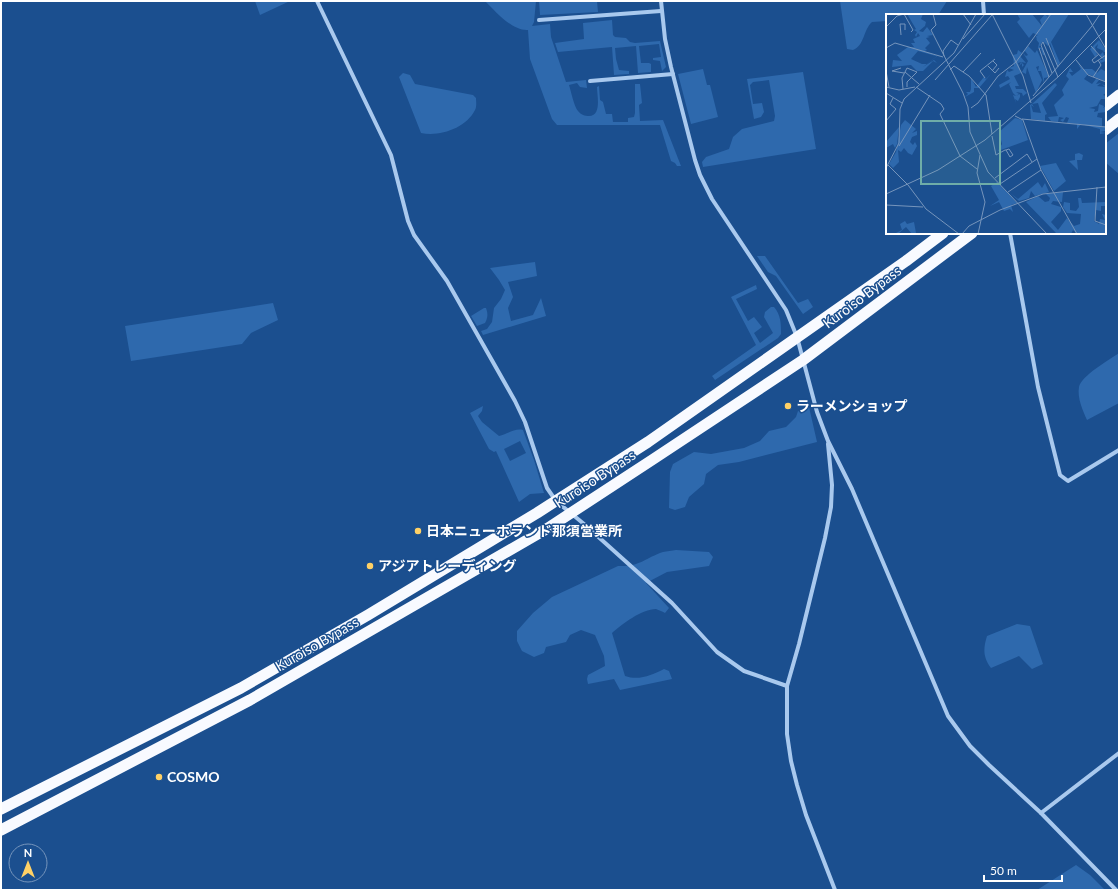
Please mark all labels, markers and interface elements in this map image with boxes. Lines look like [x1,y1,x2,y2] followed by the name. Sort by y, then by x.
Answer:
[886,14,1106,234] inset map
[819,262,904,332] street label: Kuroiso Bypass
[796,397,907,414] place label: ラーメンショップ
[783,401,793,411] marker: ラーメンショップ
[551,446,639,511] street label: Kuroiso Bypass
[426,522,622,539] place label: 日本ニューホランド那須営業所
[413,526,423,536] marker: 日本ニューホランド那須営業所
[378,557,516,574] place label: アジアトレーディング
[365,561,375,571] marker: アジアトレーディング
[272,613,361,674] street label: Kuroiso Bypass
[167,768,220,785] place label: COSMO
[154,772,164,782] marker: COSMO
[8,843,48,883] north arrow
[24,846,32,859] text: N
[984,857,1062,883] scale bar
[990,863,1017,878] text: 50 m

